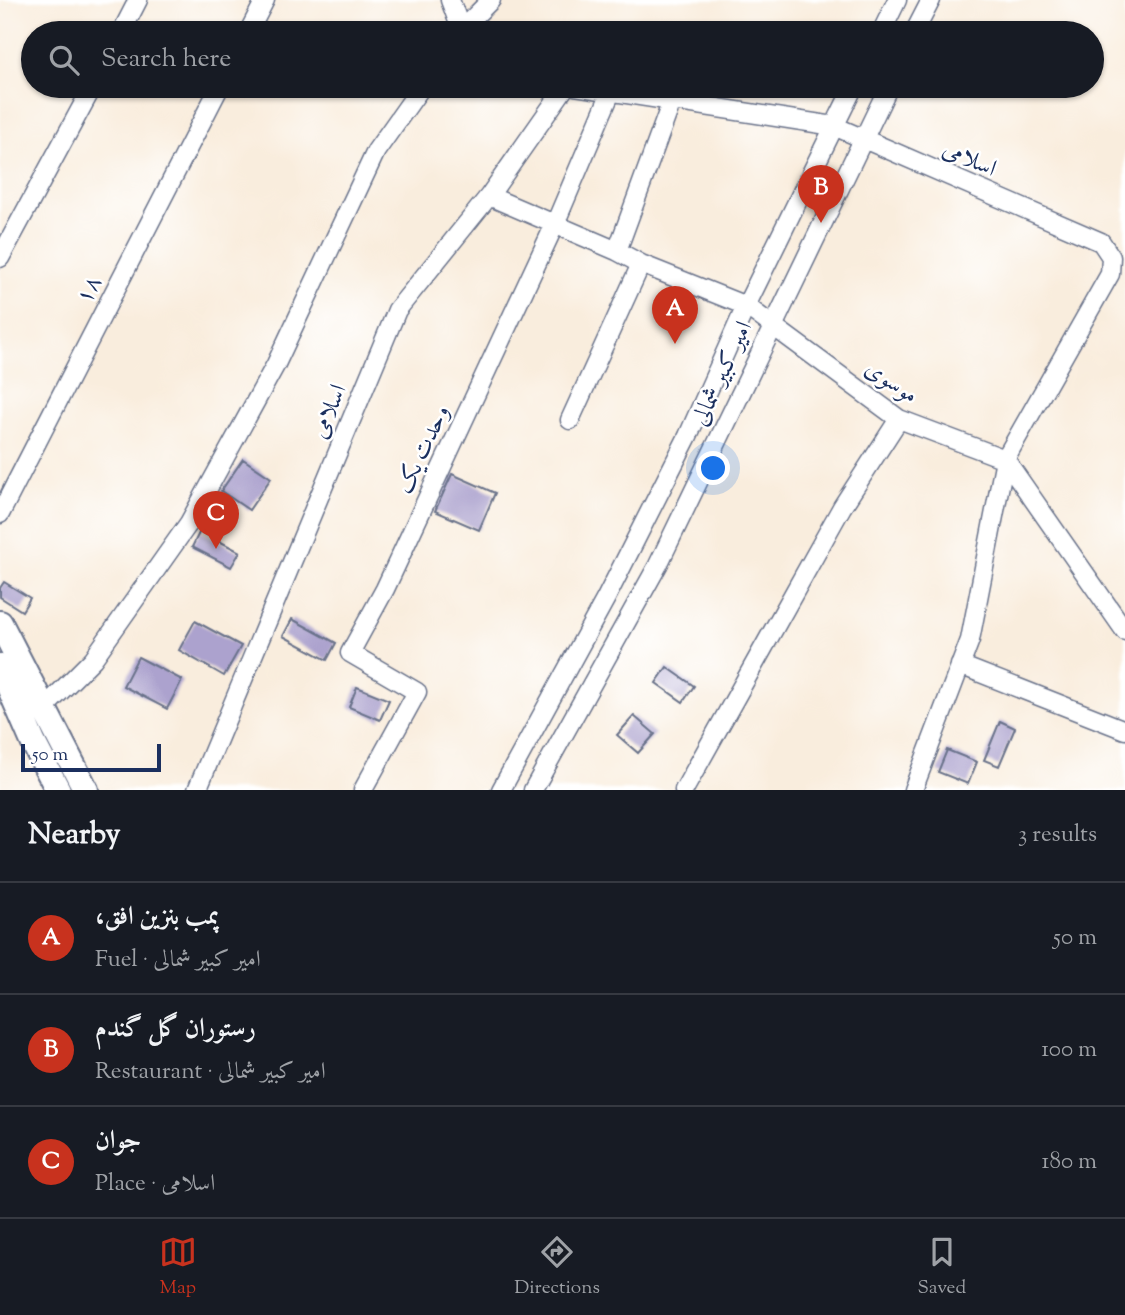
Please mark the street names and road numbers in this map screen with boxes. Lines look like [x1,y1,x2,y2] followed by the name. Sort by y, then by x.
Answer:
[937,133,1002,187] street label: اسلامی
[68,270,111,310] street label: ۱۸
[684,316,762,432] street label: امیر کبیر شمالی
[857,352,924,413] street label: موسوی
[303,379,356,444] street label: اسلامی
[388,400,459,500] street label: وحدت یک

